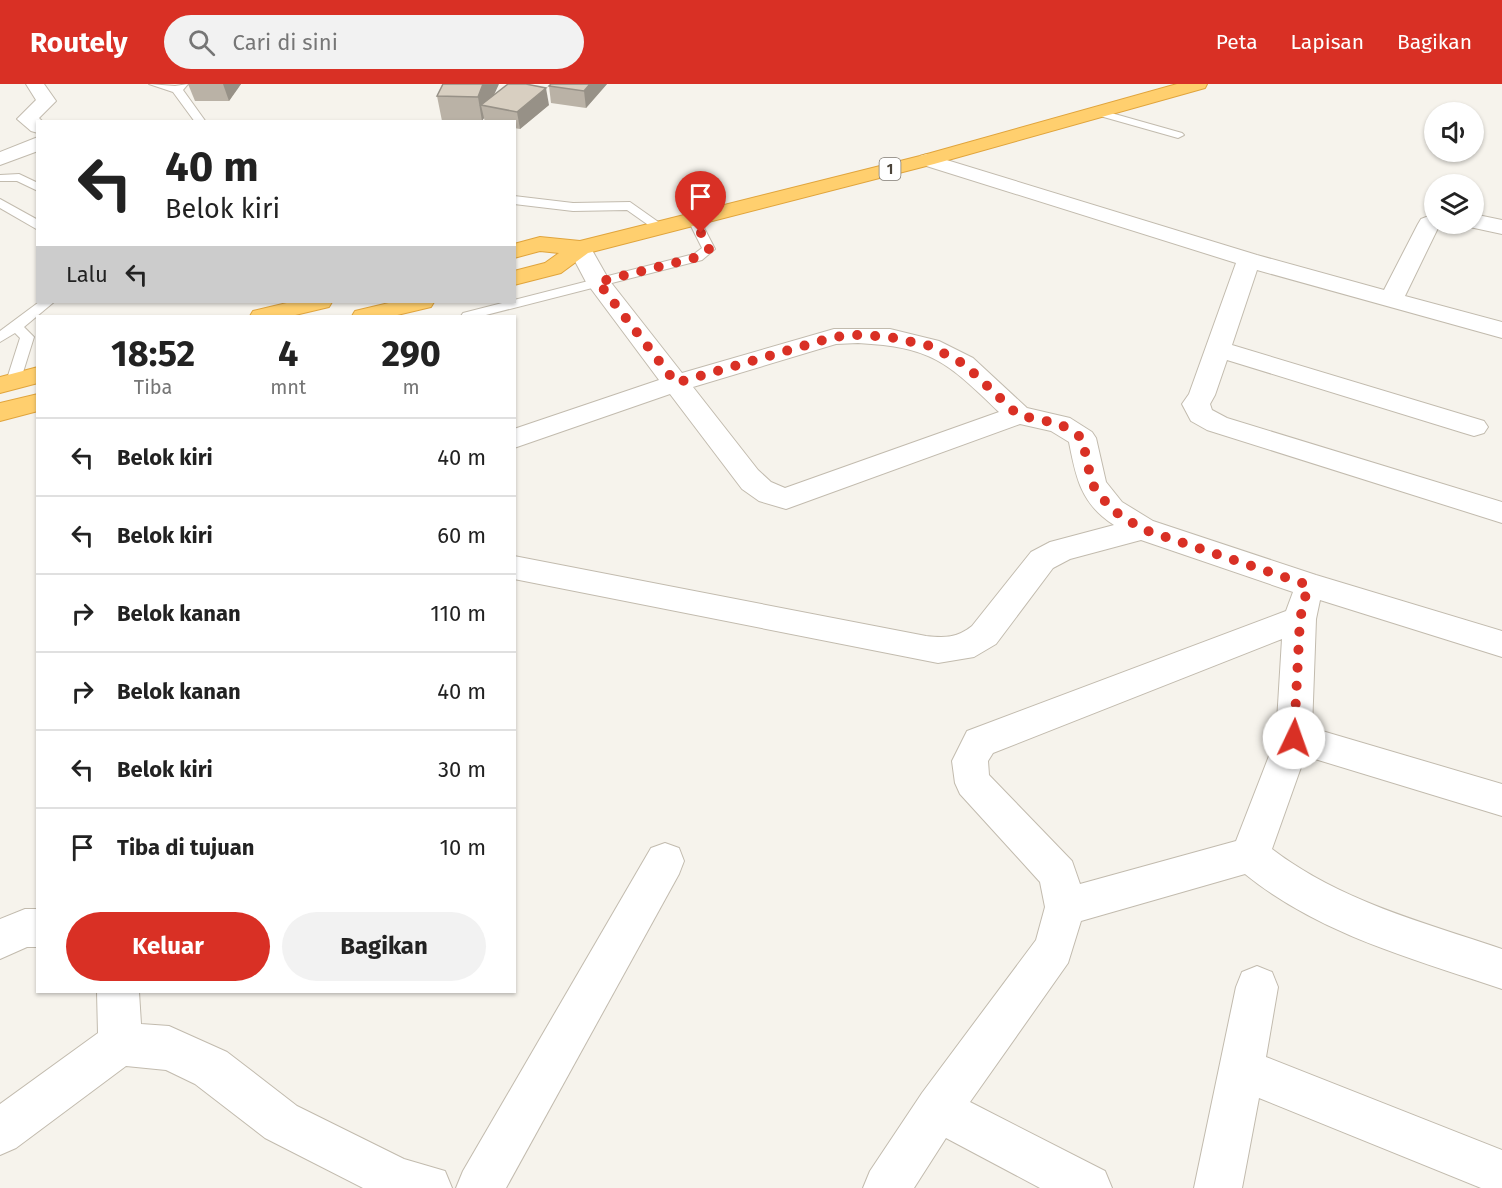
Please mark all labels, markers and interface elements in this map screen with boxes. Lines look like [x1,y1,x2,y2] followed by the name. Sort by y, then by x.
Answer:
[164,15,584,69] search box
[30,26,128,59] text: Routely
[185,26,218,59] icon: search
[233,29,338,56] text: Cari di sini
[1216,29,1258,55] text: Peta
[1291,29,1364,55] text: Lapisan
[1397,29,1472,55] text: Bagikan
[1424,102,1484,234] map controls
[1424,102,1484,162] button: sound
[165,142,259,192] text: 40 m
[66,144,144,222] icon: left
[880,158,900,180] road number: 1
[675,171,726,233] pin
[1424,174,1484,234] button: layers
[684,180,717,213] icon: arrive
[165,193,280,225] text: Belok kiri
[120,258,153,291] icon: left
[66,261,108,288] text: Lalu
[111,332,195,376] text: 18:52
[278,332,298,376] text: 4
[381,332,441,376] text: 290
[134,375,172,399] text: Tiba
[270,375,306,399] text: mnt
[403,375,420,399] text: m
[66,441,99,474] icon: left
[117,444,213,471] text: Belok kiri
[437,444,486,471] text: 40 m
[66,519,99,552] icon: left
[117,522,213,549] text: Belok kiri
[437,522,486,549] text: 60 m
[66,597,99,630] icon: right
[117,600,241,627] text: Belok kanan
[430,600,486,627] text: 110 m
[66,675,99,708] icon: right
[117,678,241,705] text: Belok kanan
[437,678,486,705] text: 40 m
[1262,706,1326,770] position arrow
[66,753,99,786] icon: left
[117,756,213,783] text: Belok kiri
[438,756,486,783] text: 30 m
[66,831,99,864] icon: arrive
[117,834,254,861] text: Tiba di tujuan
[440,834,486,861] text: 10 m
[66,912,270,981] button: Keluar
[282,912,486,981] button: Bagikan

